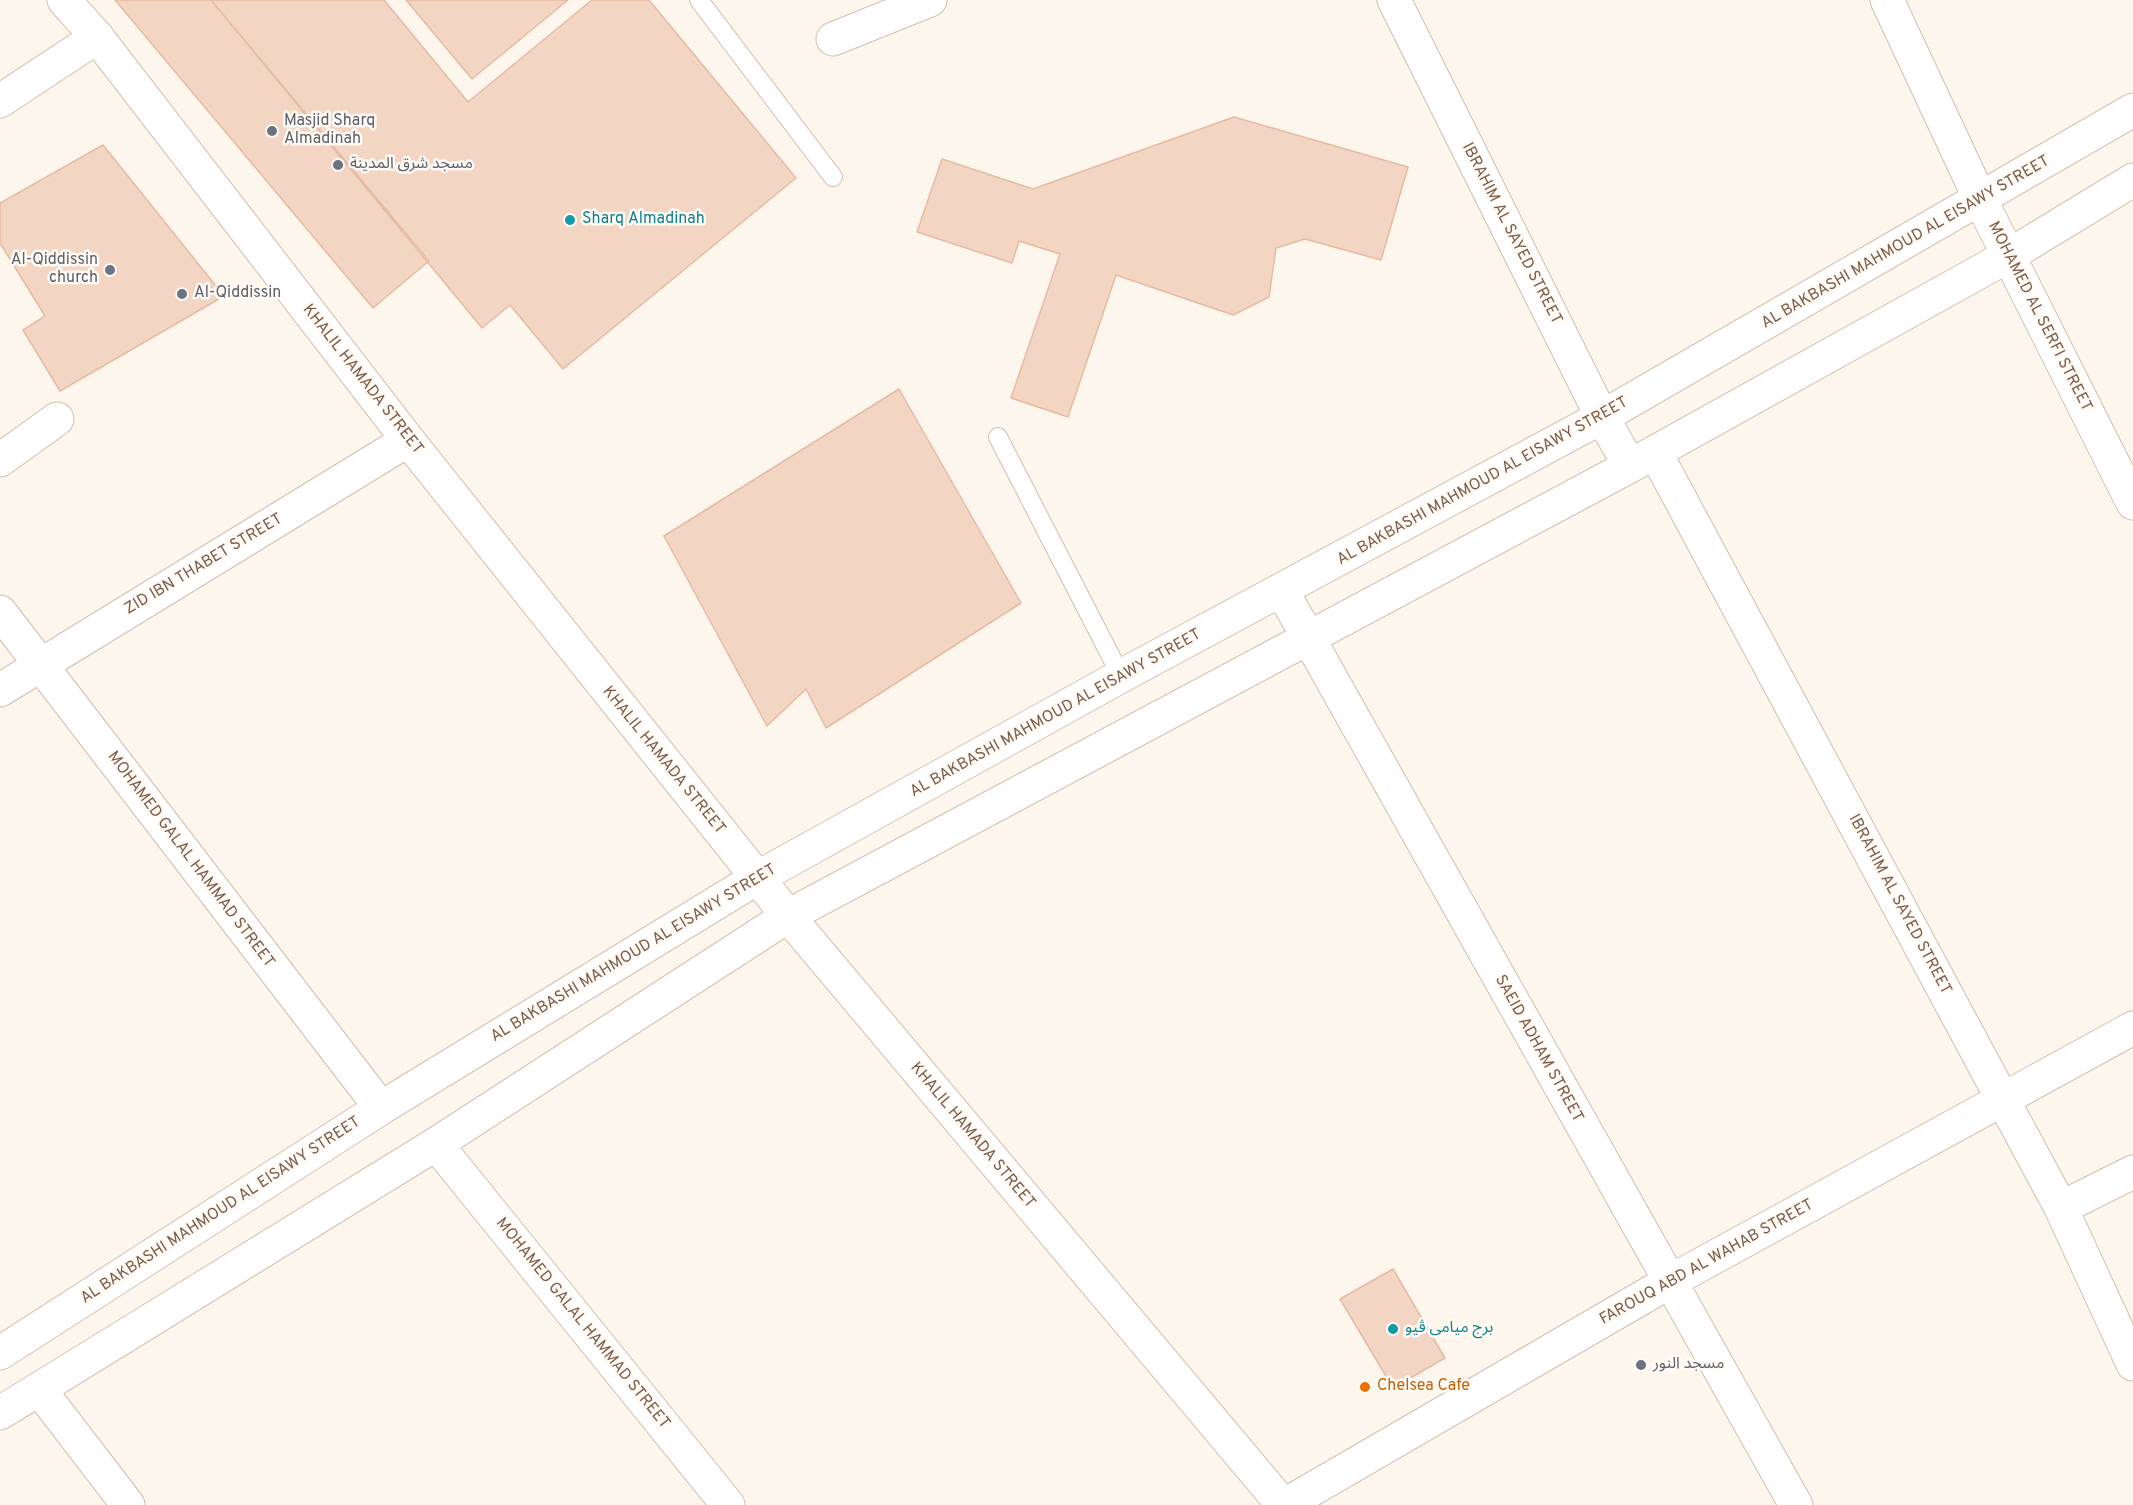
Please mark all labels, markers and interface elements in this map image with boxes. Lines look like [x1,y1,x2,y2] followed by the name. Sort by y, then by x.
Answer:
[284,112,375,150] place label: Masjid Sharq Almadinah
[265,124,279,138] marker: Masjid Sharq Almadinah
[1457,140,1565,328] street label: IBRAHIM AL SAYED STREET
[1758,152,2054,334] street label: AL BAKBASHI MAHMOUD AL EISAWY STREET
[350,155,473,175] place label: مسجد شرق المدينة
[331,158,345,172] marker: مسجد شرق المدينة
[582,210,705,230] place label: Sharq Almadinah
[563,213,577,227] marker: Sharq Almadinah
[1983,219,2095,415] street label: MOHAMED AL SERFI STREET
[11,251,98,289] place label: Al-Qiddissin church
[103,263,117,277] marker: Al-Qiddissin church
[194,284,281,304] place label: Al-Qiddissin
[175,287,189,301] marker: Al-Qiddissin
[297,301,427,459] street label: KHALIL HAMADA STREET
[1334,394,1632,570] street label: AL BAKBASHI MAHMOUD AL EISAWY STREET
[122,510,286,620] street label: ZID IBN THABET STREET
[907,626,1205,802] street label: AL BAKBASHI MAHMOUD AL EISAWY STREET
[597,683,729,839] street label: KHALIL HAMADA STREET
[102,748,278,972] street label: MOHAMED GALAL HAMMAD STREET
[1843,812,1955,998] street label: IBRAHIM AL SAYED STREET
[488,861,780,1047] street label: AL BAKBASHI MAHMOUD AL EISAWY STREET
[1490,972,1586,1126] street label: SAEID ADHAM STREET
[905,1059,1039,1213] street label: KHALIL HAMADA STREET
[77,1113,365,1309] street label: AL BAKBASHI MAHMOUD AL EISAWY STREET
[1597,1196,1817,1330] street label: FAROUQ ABD AL WAHAB STREET
[491,1215,673,1433] street label: MOHAMED GALAL HAMMAD STREET
[1405,1319,1493,1339] place label: برج ميامى ڤيو
[1386,1322,1400,1336] marker: برج ميامى ڤيو
[1653,1355,1724,1375] place label: مسجد النور
[1634,1358,1648,1372] marker: مسجد النور
[1377,1377,1470,1397] place label: Chelsea Cafe
[1358,1380,1372,1394] marker: Chelsea Cafe

